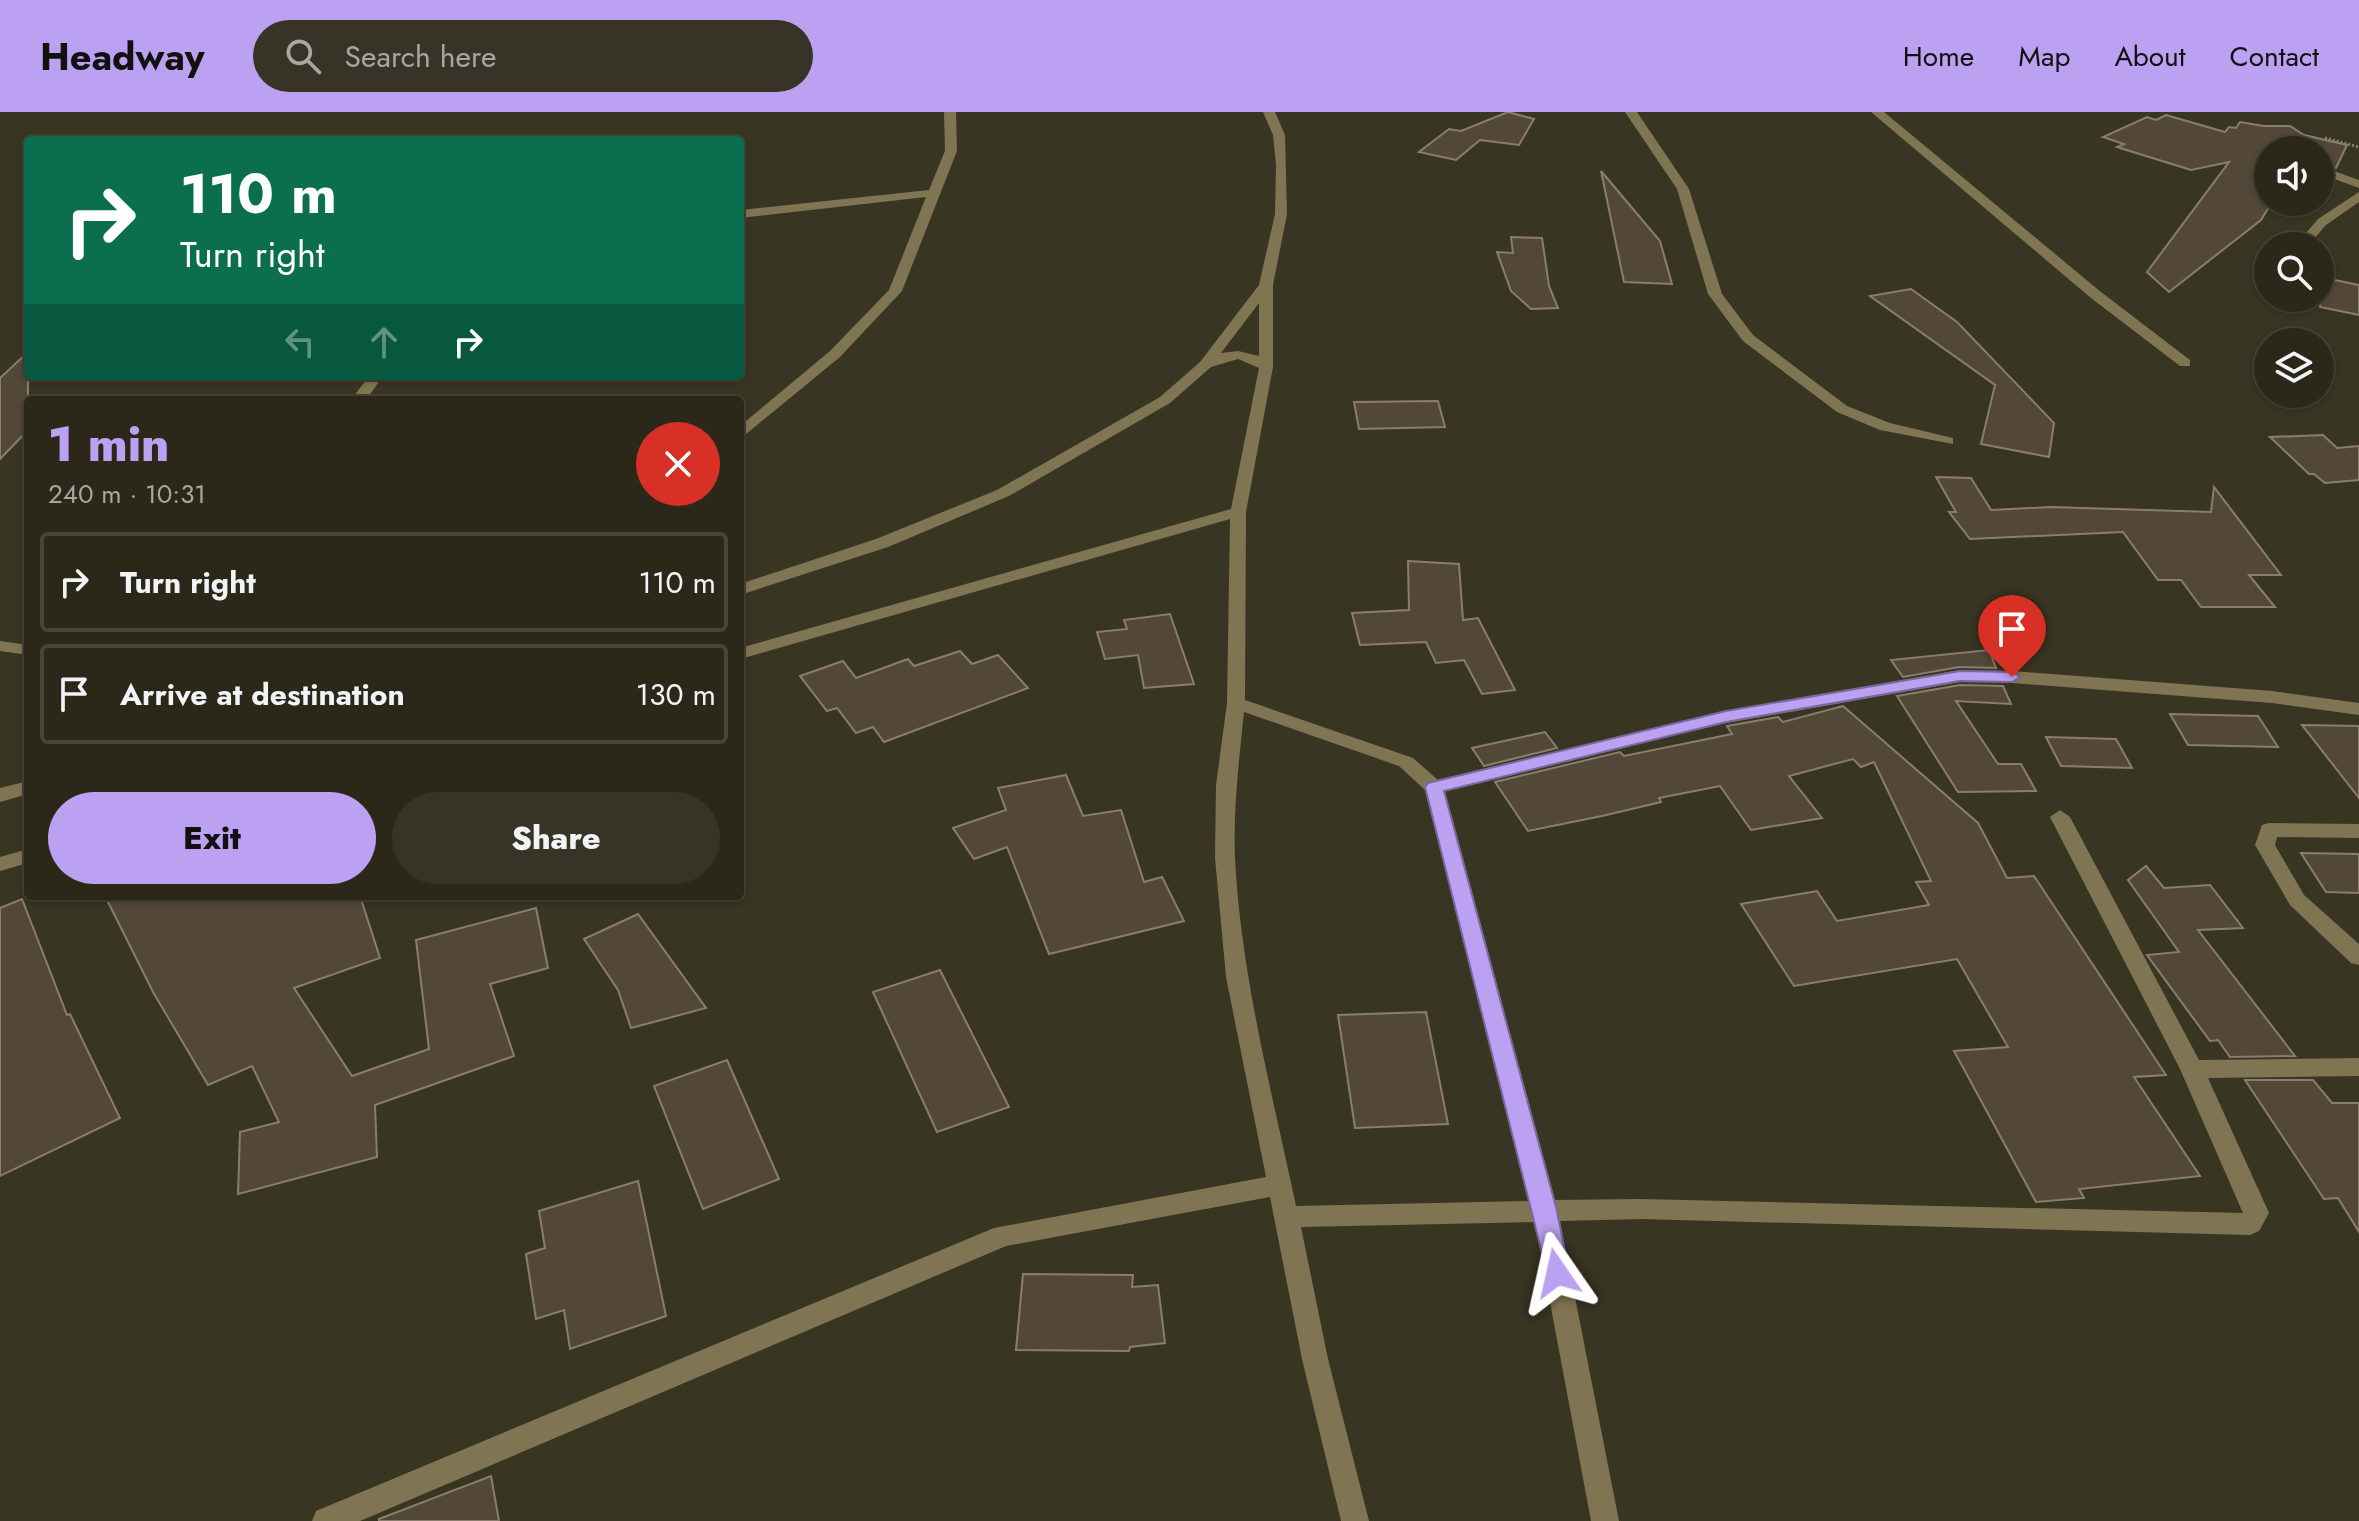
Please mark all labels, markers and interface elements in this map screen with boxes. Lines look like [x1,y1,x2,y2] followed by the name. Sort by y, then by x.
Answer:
[253,20,813,92] search box
[40,29,205,84] text: Headway
[281,34,325,78] icon: search
[345,35,496,78] text: Search here
[1903,36,1974,77] text: Home
[2018,36,2070,77] text: Map
[2114,36,2186,77] text: About
[2230,36,2319,77] text: Contact
[2254,136,2334,408] map controls
[2254,136,2334,216] button: sound
[180,153,337,234] text: 110 m
[48,168,152,272] icon: right
[180,228,325,280] text: Turn right
[2254,232,2334,312] button: search
[278,320,322,364] icon: left
[362,320,406,364] icon: ahead
[446,320,490,364] icon: right
[2254,328,2334,408] button: layers
[48,410,169,479] text: 1 min
[636,422,720,506] button: close
[48,475,206,513] text: 240 m · 10:31
[52,560,96,604] icon: right
[120,561,256,604] text: Turn right
[639,561,716,604] text: 110 m
[1978,595,2046,677] pin
[1990,607,2034,651] icon: arrive
[52,672,96,716] icon: arrive
[120,673,405,716] text: Arrive at destination
[636,673,716,716] text: 130 m
[48,792,376,884] button: Exit
[392,792,720,884] button: Share
[1515,1231,1599,1315] position arrow

